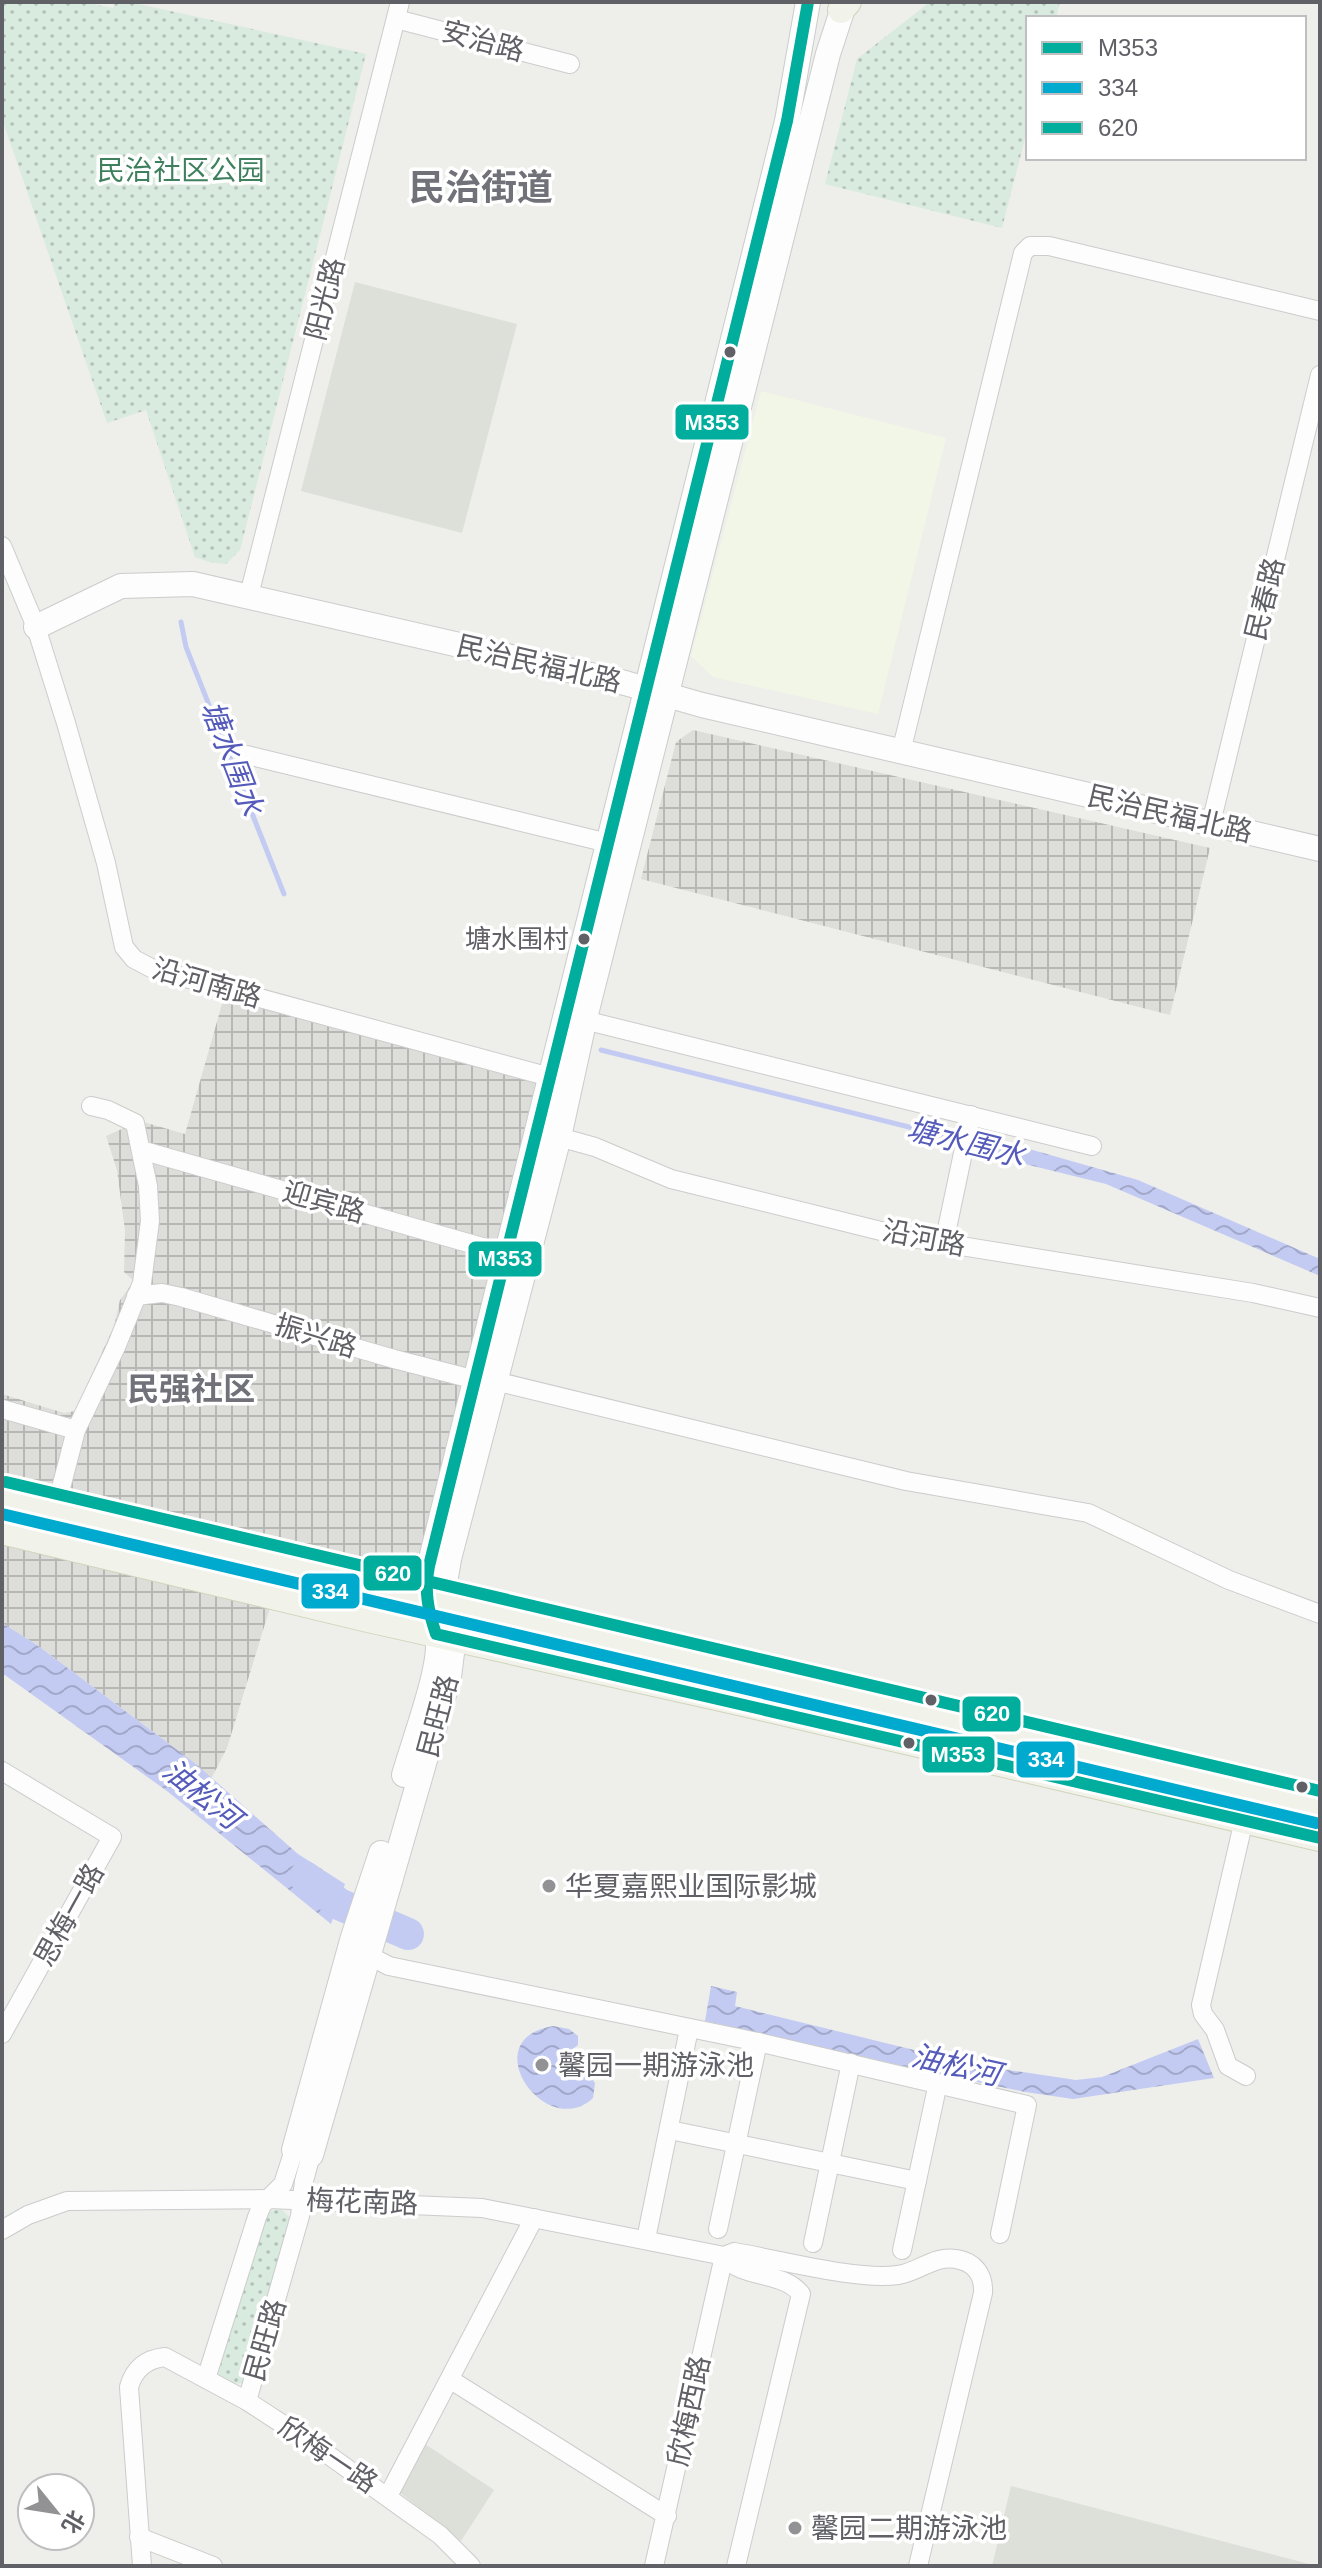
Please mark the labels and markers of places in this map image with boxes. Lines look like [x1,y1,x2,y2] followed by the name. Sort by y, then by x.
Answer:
[722,344,738,360] unlabelled marker
[465,924,569,954] place label: 塘水围村
[576,931,592,947] marker: 塘水围村
[923,1692,939,1708] unlabelled marker
[901,1735,917,1751] unlabelled marker
[1294,1779,1310,1795] unlabelled marker
[565,1871,817,1902] place label: 华夏嘉熙业国际影城
[540,1877,558,1895] marker: 华夏嘉熙业国际影城
[558,2050,754,2081] place label: 馨园一期游泳池
[533,2056,551,2074] marker: 馨园一期游泳池
[811,2513,1007,2544] place label: 馨园二期游泳池
[786,2519,804,2537] marker: 馨园二期游泳池

